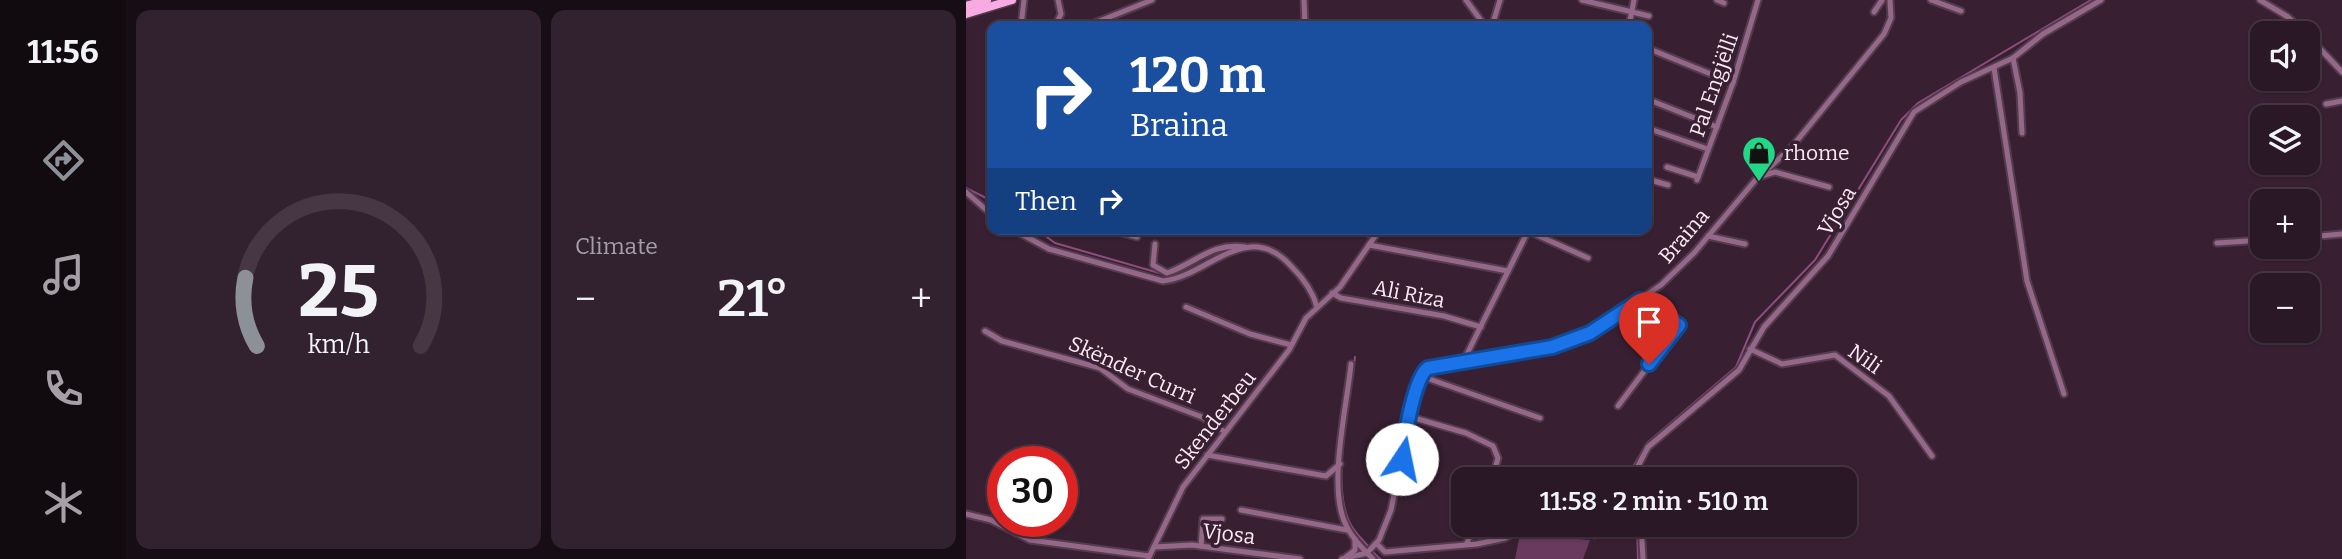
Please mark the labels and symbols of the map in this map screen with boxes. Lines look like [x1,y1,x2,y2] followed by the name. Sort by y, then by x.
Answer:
[1684,30,1744,140] street label: Pal Engjëlli
[1740,134,1778,183] shop icon: rhome
[1784,140,1850,166] place label: rhome
[1812,181,1862,240] street label: Vjosa
[1653,203,1715,269] street label: Braina
[1371,274,1448,314] street label: Ali Riza
[1619,292,1679,364] pin
[1064,330,1200,410] street label: Skënder Curri
[1843,338,1887,380] street label: Nili
[1168,365,1262,475] street label: Skenderbeu
[1365,422,1439,496] position arrow
[987,446,1078,537] speed limit sign: 30
[1201,518,1257,550] street label: Vjosa

